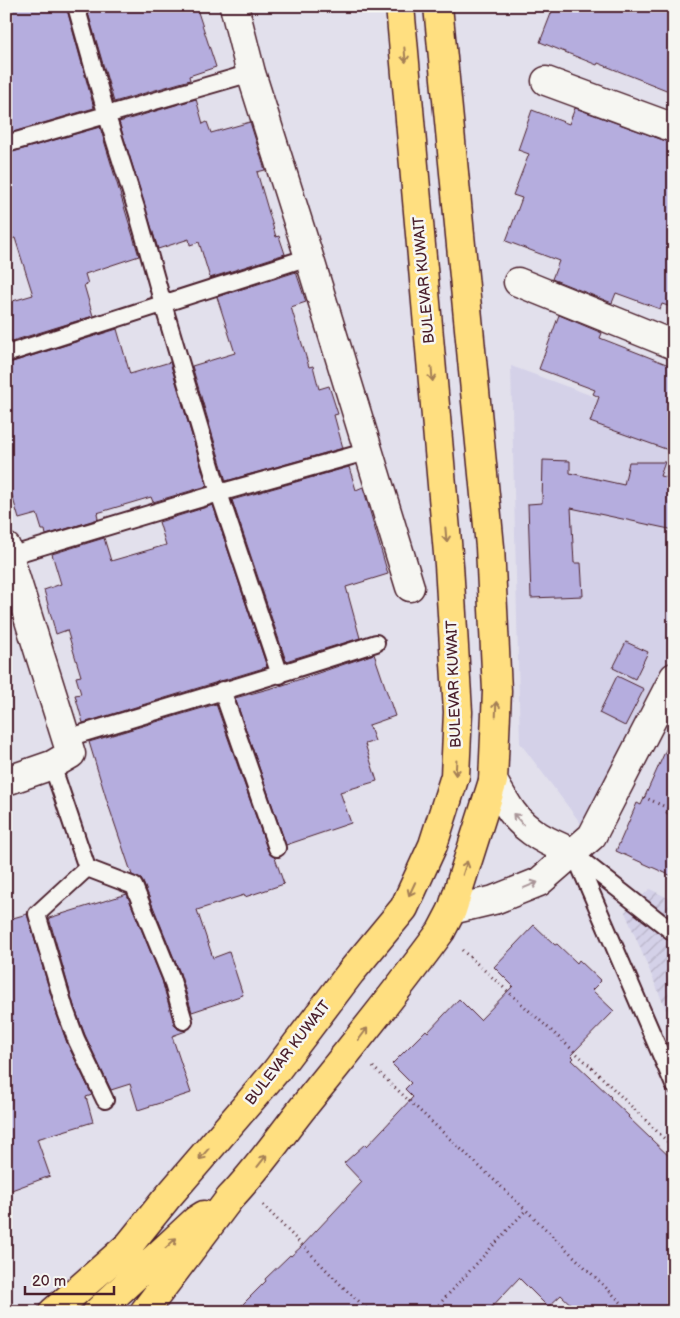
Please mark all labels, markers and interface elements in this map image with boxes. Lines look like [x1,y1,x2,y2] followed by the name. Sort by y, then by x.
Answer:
[400,47,409,63] one-way arrow
[409,216,439,344] street label: BULEVAR KUWAIT
[428,365,437,381] one-way arrow
[442,527,451,543] one-way arrow
[442,620,466,748] street label: BULEVAR KUWAIT
[491,702,501,718] one-way arrow
[451,759,460,775] one-way arrow
[512,812,524,825] one-way arrow
[461,860,471,876] one-way arrow
[523,880,538,889] one-way arrow
[407,882,417,897] one-way arrow
[241,997,335,1109] street label: BULEVAR KUWAIT
[358,1027,368,1041] one-way arrow
[199,1148,210,1161] one-way arrow
[256,1155,267,1168] one-way arrow
[165,1237,178,1249] one-way arrow
[25,1263,114,1295] scale bar
[32,1272,66,1291] text: 20 m

